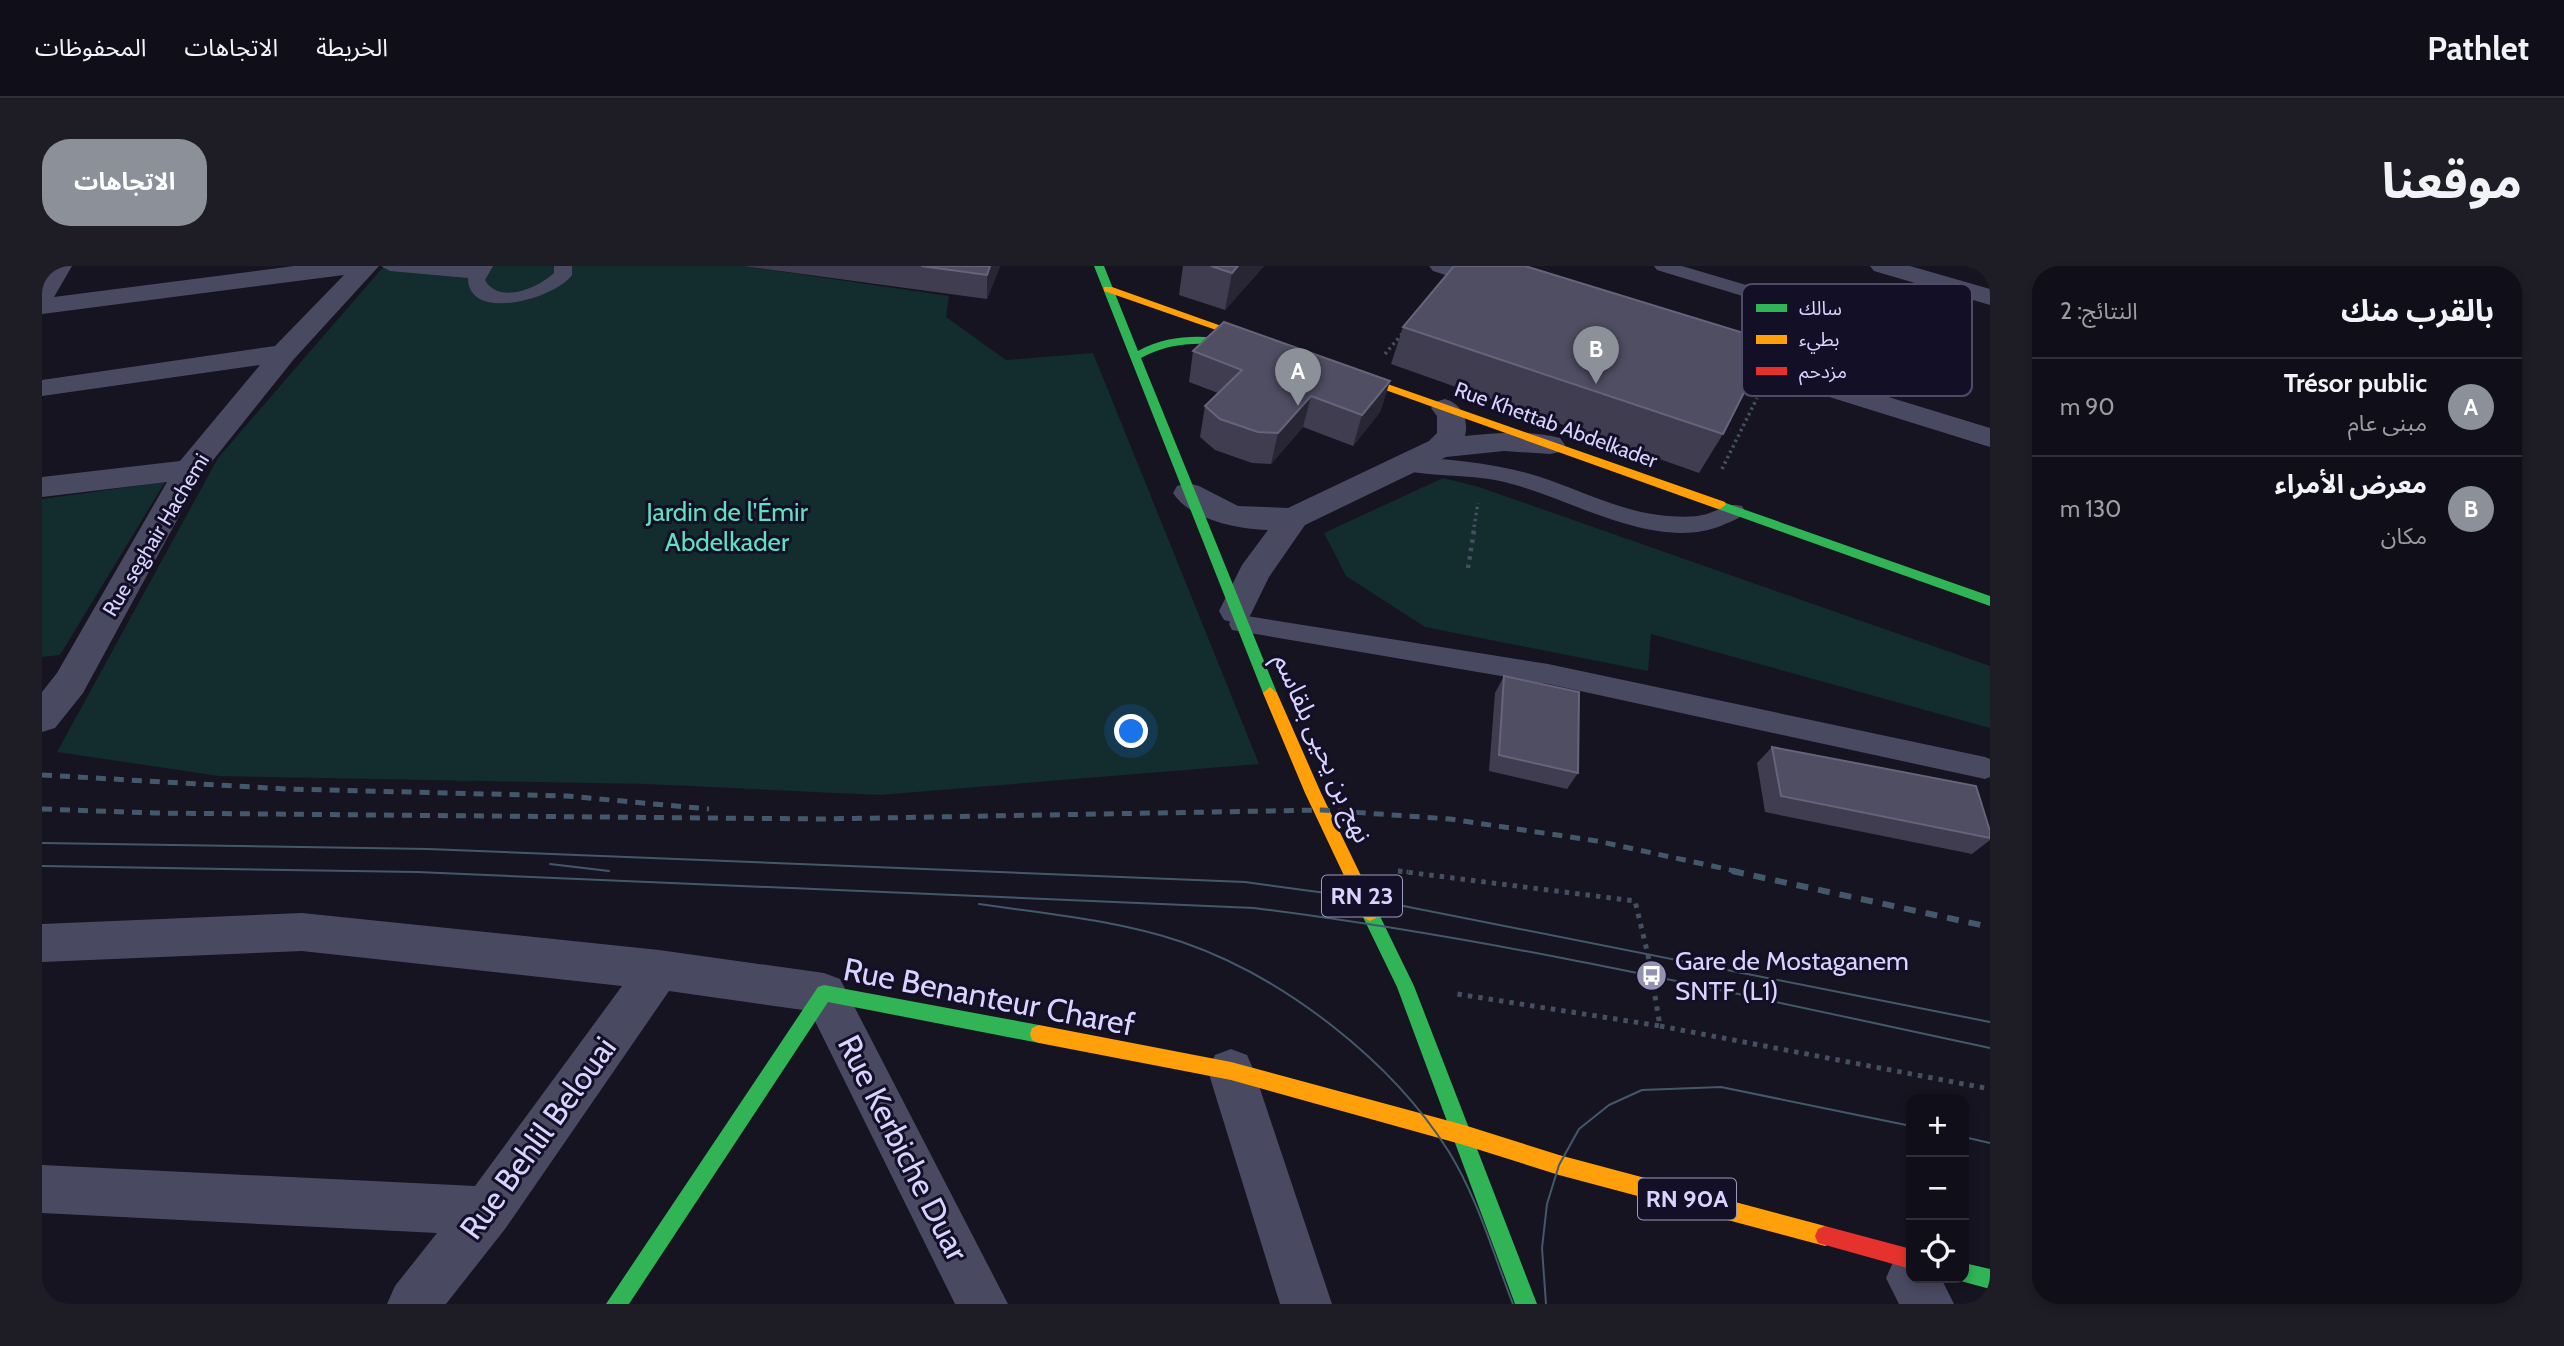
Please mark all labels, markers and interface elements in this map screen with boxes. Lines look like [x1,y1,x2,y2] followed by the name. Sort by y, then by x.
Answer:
[2427,28,2529,68] text: Pathlet
[35,33,146,62] text: المحفوظات
[184,33,278,62] text: الاتجاهات
[316,33,388,62] text: الخريطة
[42,139,207,226] button: الاتجاهات
[2382,151,2522,210] text: موقعنا
[1742,284,1972,396] legend
[2341,292,2494,329] text: بالقرب منك
[1799,297,1842,320] text: سالك
[2060,297,2138,325] text: النتائج: 2
[1573,326,1619,384] pin: B
[1799,328,1839,354] text: بطيء
[1275,348,1321,406] pin: A
[1799,360,1847,386] text: مزدحم
[2284,367,2427,399] text: Trésor public
[1451,376,1661,473] street label: Rue Khettab Abdelkader
[2060,393,2114,421] text: 90 m
[2464,393,2478,421] text: A
[2348,409,2427,437] text: مبنى عام
[97,449,214,621] street label: Rue seghair Hachemi
[2275,468,2427,500] text: معرض الأمراء
[2060,495,2121,523] text: 130 m
[2464,495,2478,523] text: B
[645,496,809,558] park label: Jardin de l'Émir Abdelkader
[2381,522,2427,550] text: مكان
[1263,648,1379,849] street label: نهج بن يحيى بلقاسم
[1114,714,1148,748] your location
[1322,876,1402,916] road number: RN 23
[1675,945,1909,1007] place label: Gare de Mostaganem SNTF (L1)
[840,949,1138,1044] street label: Rue Benanteur Charef
[1635,959,1669,993] bus stop icon: Gare de Mostaganem SNTF (L1)
[830,1028,978,1268] street label: Rue Kerbiche Duar
[451,1029,624,1246] street label: Rue Behlil Belouai
[1906,1094,1969,1283] map controls
[1906,1094,1969,1157] button: +
[1906,1157,1969,1220] button: −
[1638,1178,1736,1219] road number: RN 90A
[1906,1220,1969,1283] button: locate

